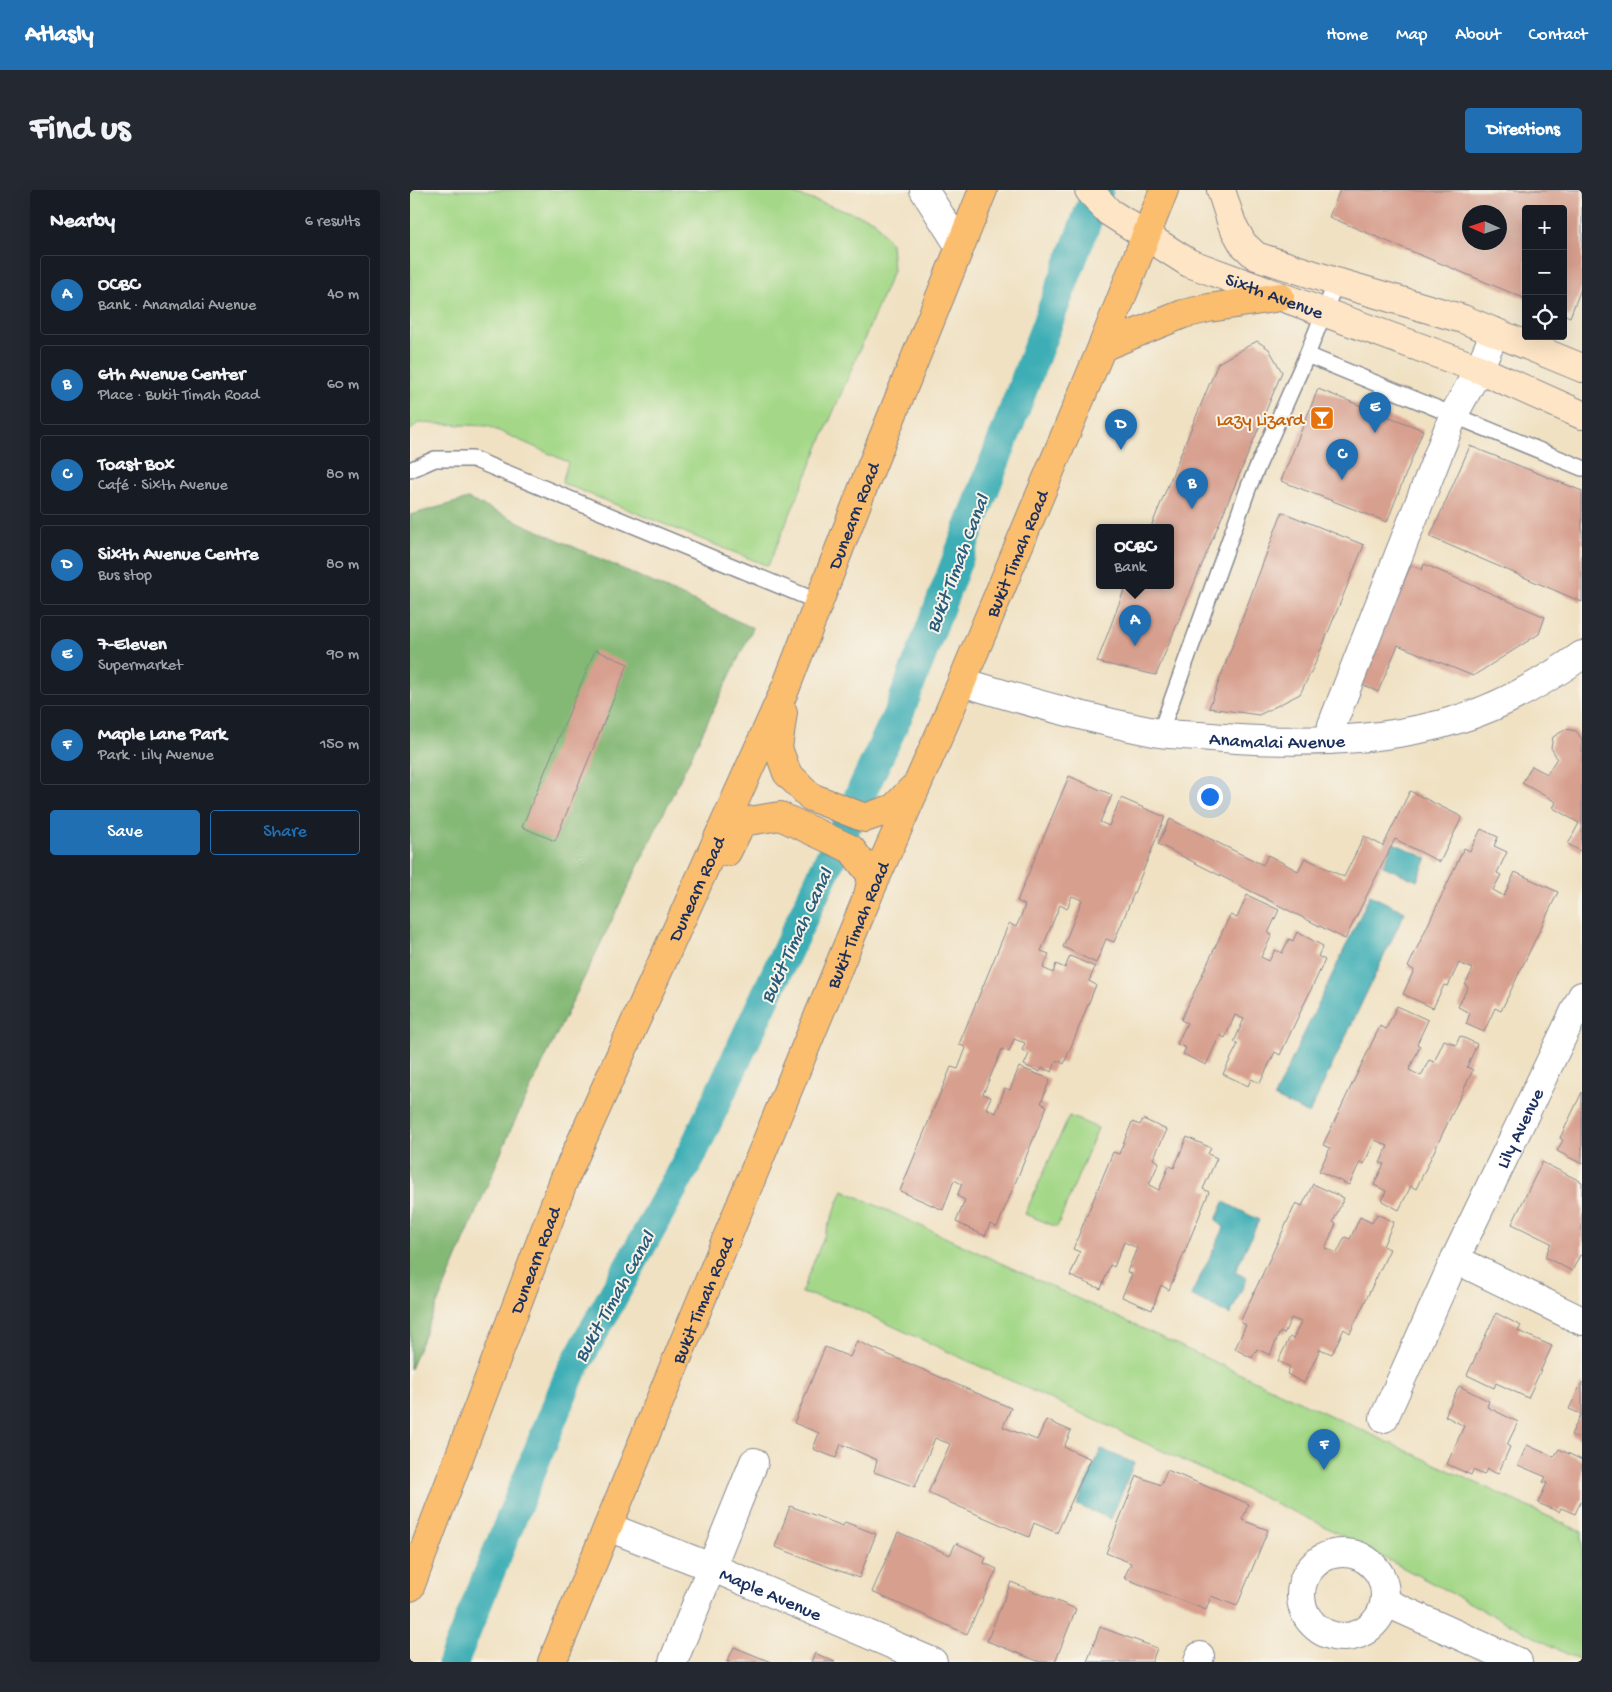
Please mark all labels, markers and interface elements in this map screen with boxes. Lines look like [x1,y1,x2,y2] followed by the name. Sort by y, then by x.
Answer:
[25,21,94,50] text: Atlasly
[1326,25,1368,46] text: Home
[1396,25,1427,46] text: Map
[1455,25,1501,46] text: About
[1529,25,1587,46] text: Contact
[1465,108,1582,153] button: Directions
[30,110,130,151] text: Find us
[1462,205,1507,250] north arrow
[1522,205,1567,340] map controls
[1522,205,1567,250] button: +
[50,210,115,235] text: Nearby
[305,213,360,232] text: 6 results
[1522,250,1567,295] button: −
[1221,269,1326,326] street label: Sixth Avenue
[98,274,140,297] text: OCBC
[62,286,72,305] text: A
[327,286,359,305] text: 40 m
[1522,295,1567,340] button: locate
[98,297,256,316] text: Bank · Anamalai Avenue
[98,364,245,387] text: 6th Avenue Center
[63,376,71,395] text: B
[327,376,359,395] text: 60 m
[98,387,259,406] text: Place · Bukit Timah Road
[1359,392,1391,433] pin: E
[1309,405,1335,431] bar icon: Lazy Lizard
[1105,409,1137,450] pin: D
[1216,410,1306,433] place label: Lazy Lizard
[1326,439,1358,480] pin: C
[98,454,175,477] text: Toast Box
[824,458,888,575] street label: Dunearn Road
[63,466,71,485] text: C
[326,466,359,485] text: 80 m
[1176,468,1208,509] pin: B
[98,477,228,496] text: Café · Sixth Avenue
[982,486,1056,622] street label: Bukit Timah Road
[922,491,997,636] water label: Bukit Timah Canal
[1096,524,1174,589] popup
[1114,536,1156,559] text: OCBC
[98,544,258,567] text: Sixth Avenue Centre
[62,556,72,575] text: D
[326,556,359,575] text: 80 m
[1114,559,1146,578] text: Bank
[98,567,152,586] text: Bus stop
[1119,605,1151,646] pin: A
[98,634,167,657] text: 7-Eleven
[62,646,72,665] text: E
[327,646,359,665] text: 90 m
[98,657,183,676] text: Supermarket
[98,724,227,747] text: Maple Lane Park
[1208,729,1346,756] street label: Anamalai Avenue
[63,736,71,755] text: F
[320,736,359,755] text: 150 m
[98,747,214,766] text: Park · Lily Avenue
[1197,784,1223,810] your location
[50,810,200,855] button: Save
[210,810,360,855] button: Share
[664,832,733,948] street label: Dunearn Road
[823,857,897,993] street label: Bukit Timah Road
[757,864,840,1007] water label: Bukit Timah Canal
[1492,1085,1551,1173] street label: Lily Avenue
[506,1202,568,1319] street label: Dunearn Road
[571,1227,662,1367] water label: Bukit Timah Canal
[668,1232,742,1369] street label: Bukit Timah Road
[1308,1429,1340,1470] pin: F
[715,1564,825,1628] street label: Maple Avenue

